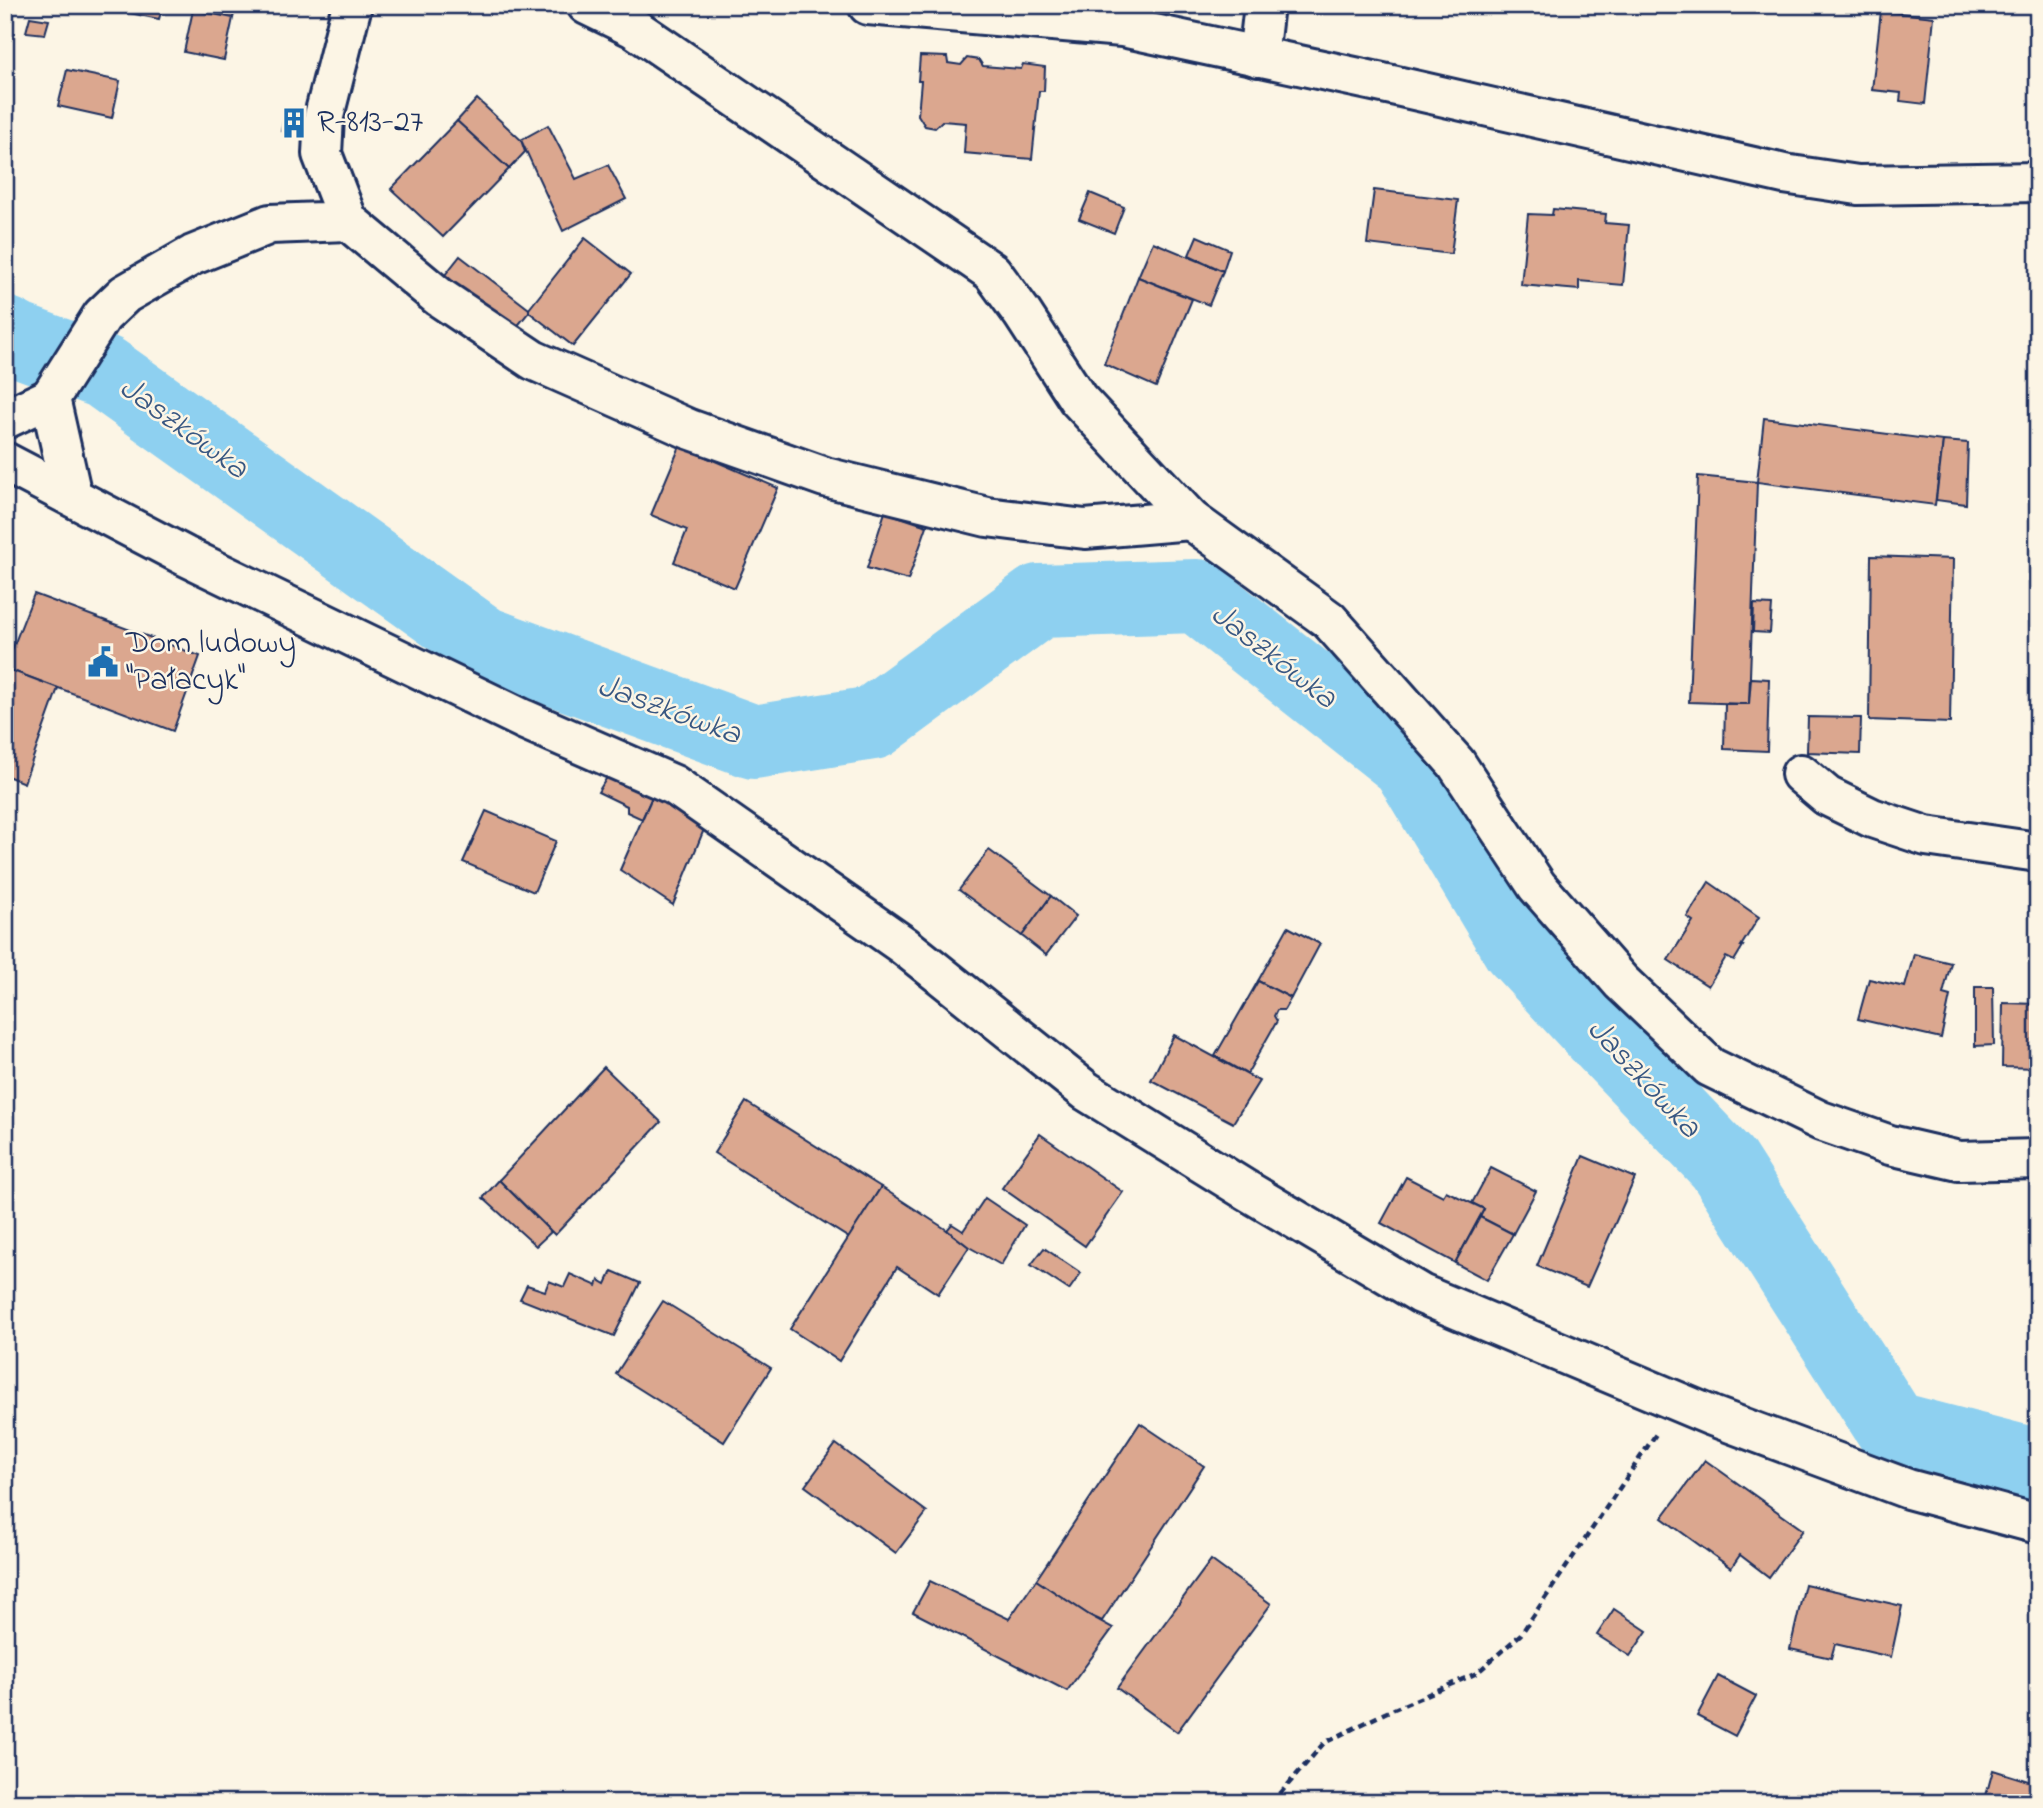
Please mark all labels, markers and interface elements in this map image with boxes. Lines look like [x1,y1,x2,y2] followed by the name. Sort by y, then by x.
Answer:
[317,100,423,147] place label: R-813-27
[277,106,311,140] building icon: R-813-27
[108,366,258,493] water label: Jaszkówka
[1199,592,1348,723] water label: Jaszkówka
[125,621,296,705] place label: Dom ludowy "Pałacyk"
[86,645,120,679] public building icon: Dom ludowy "Pałacyk"
[591,663,749,760] water label: Jaszkówka
[1574,1008,1712,1151] water label: Jaszkówka

